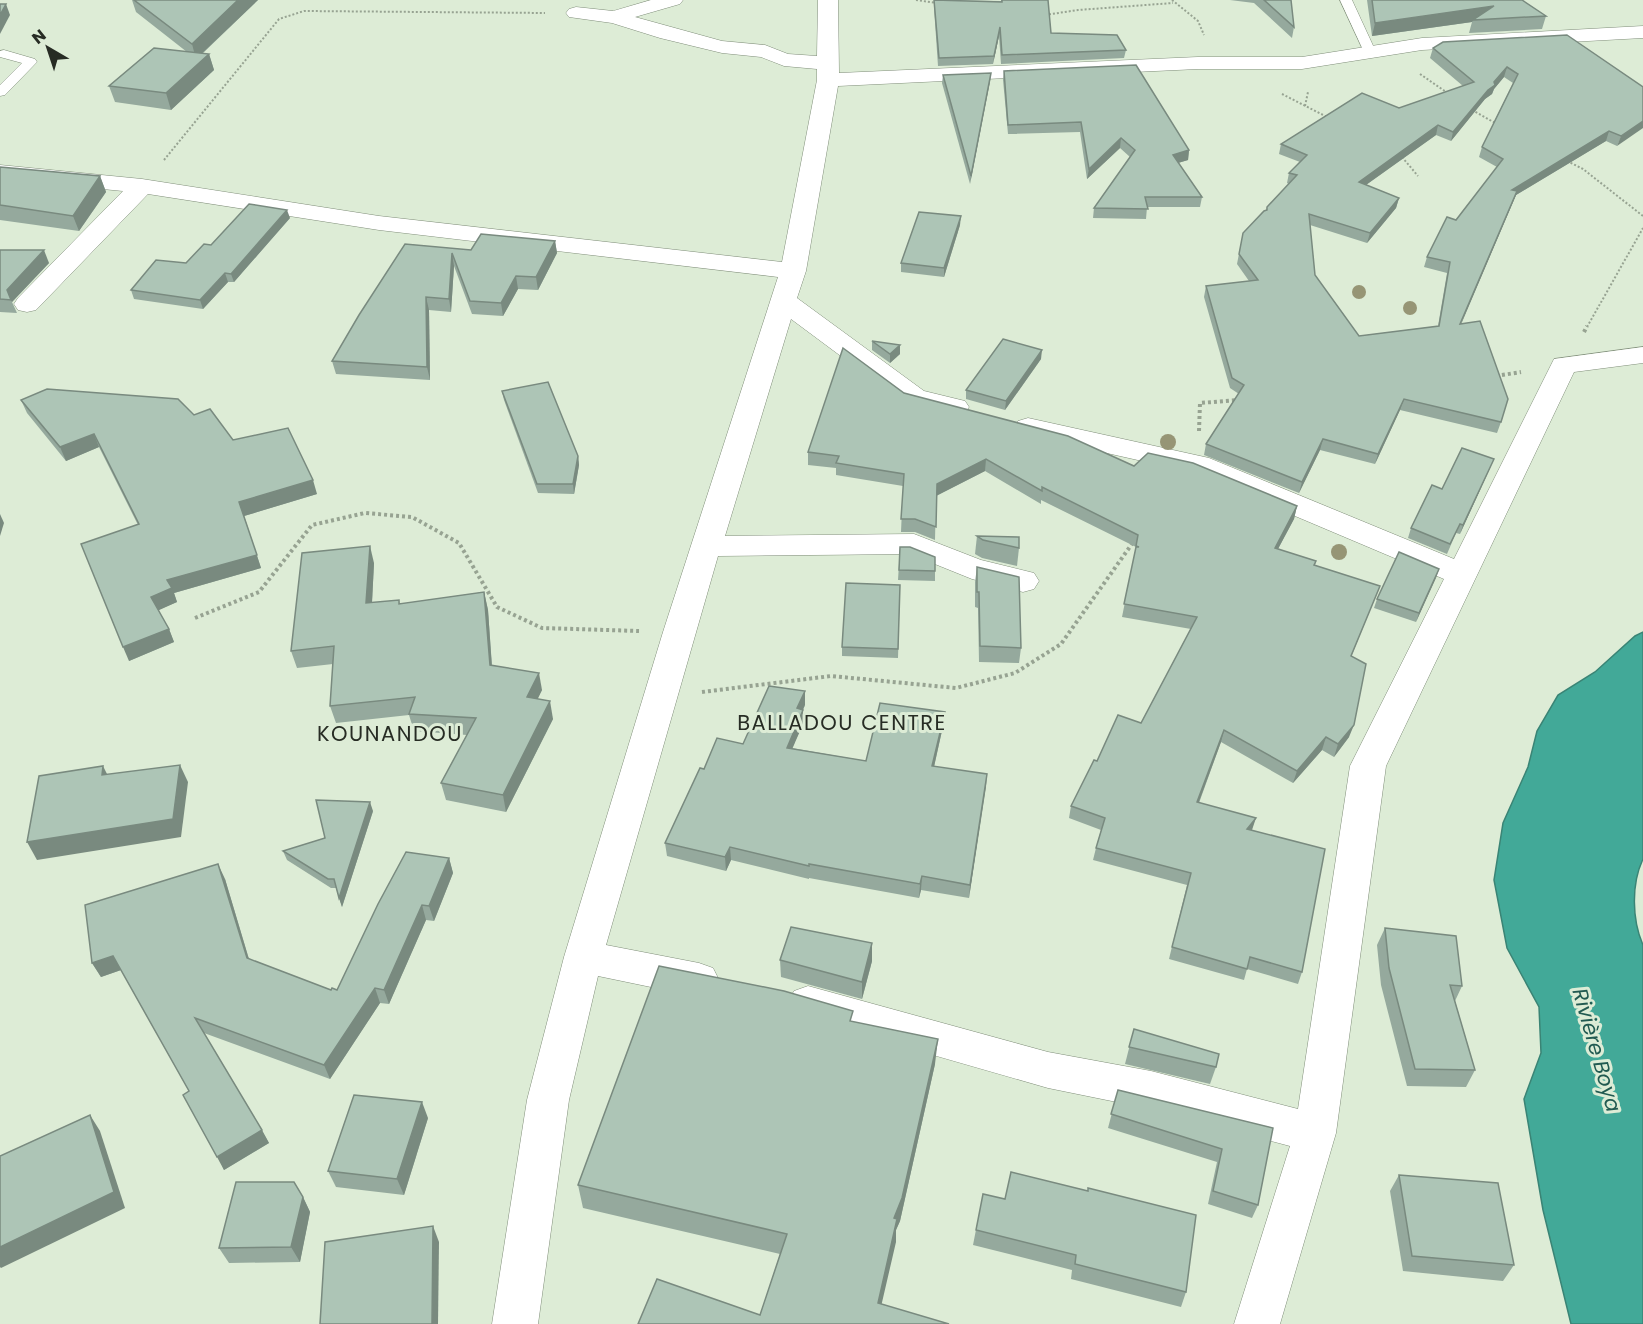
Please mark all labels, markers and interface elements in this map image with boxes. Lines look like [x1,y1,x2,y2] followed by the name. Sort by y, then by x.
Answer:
[18,18,78,78] north arrow
[27,24,51,49] text: N
[737,708,947,737] district label: BALLADOU CENTRE
[317,719,463,748] district label: KOUNANDOU
[1566,985,1628,1115] water label: Rivière Boya

